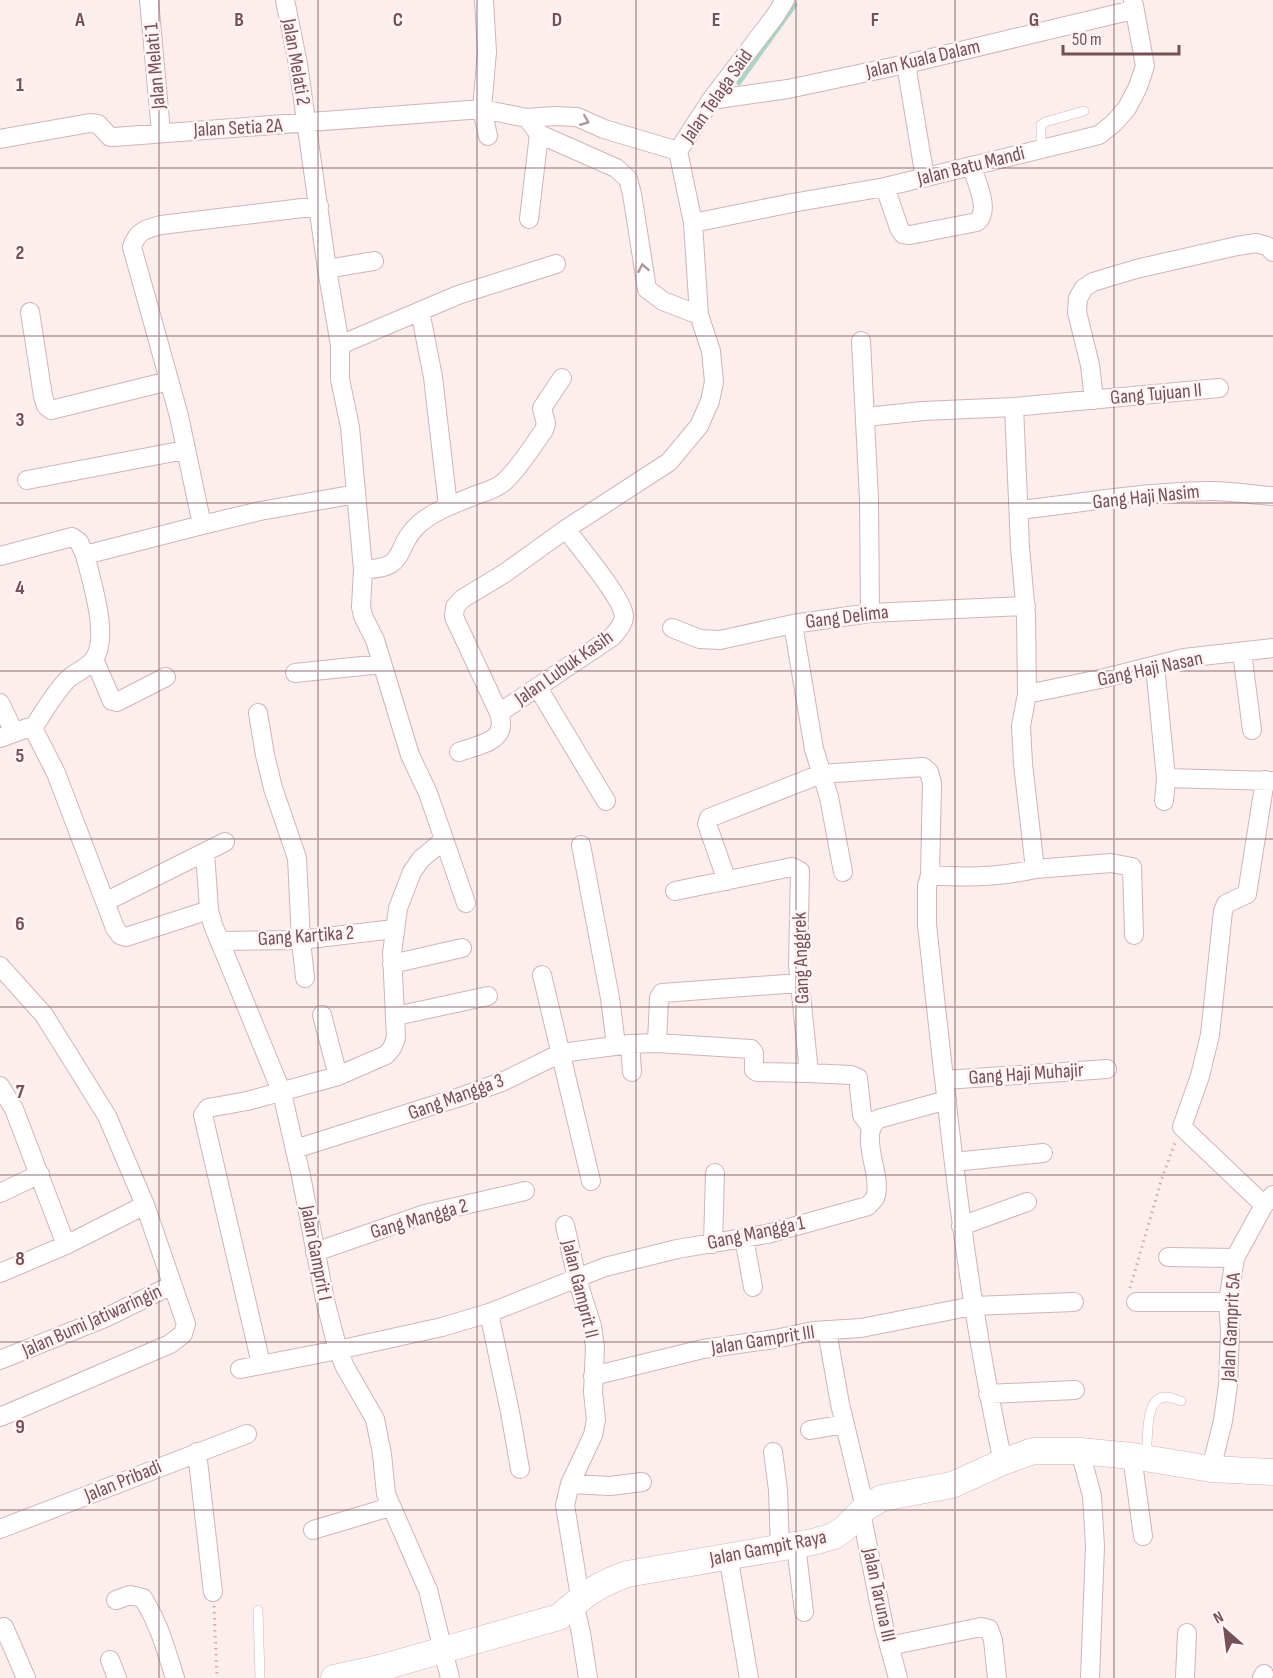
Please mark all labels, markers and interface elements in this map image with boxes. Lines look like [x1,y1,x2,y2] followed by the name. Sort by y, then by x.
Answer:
[74,8,85,32] text: A
[234,8,244,32] text: B
[393,8,403,32] text: C
[552,8,562,32] text: D
[712,8,720,32] text: E
[871,8,879,32] text: F
[1029,8,1039,32] text: G
[276,16,315,107] street label: Jalan Melati 2
[1063,18,1178,56] scale bar
[139,22,171,111] street label: Jalan Melati 1
[1072,29,1102,50] text: 50 m
[863,34,982,84] street label: Jalan Kuala Dalam
[676,45,758,148] street label: Jalan Telaga Said
[16,73,24,97] text: 1
[192,114,284,142] street label: Jalan Setia 2A
[578,114,589,126] one-way arrow
[914,141,1027,191] street label: Jalan Batu Mandi
[16,241,24,265] text: 2
[637,264,650,274] one-way arrow
[1109,378,1203,410] street label: Gang Tujuan II
[16,408,25,432] text: 3
[1091,479,1201,515] street label: Gang Haji Nasim
[15,576,25,600] text: 4
[804,600,890,634] street label: Gang Delima
[509,625,618,711] street label: Jalan Lubuk Kasih
[1095,646,1205,692] street label: Gang Haji Nasan
[16,744,25,768] text: 5
[787,911,815,1004] street label: Gang Anggrek
[15,912,25,936] text: 6
[257,921,355,951] street label: Gang Kartika 2
[968,1058,1085,1090] street label: Gang Haji Muhajir
[405,1069,507,1125] street label: Gang Mangga 3
[16,1080,25,1104] text: 7
[368,1194,470,1244] street label: Gang Mangga 2
[295,1202,337,1303] street label: Jalan Gamprit I
[705,1211,807,1255] street label: Gang Mangga 1
[556,1236,604,1341] street label: Jalan Gamprit II
[15,1247,25,1271] text: 8
[1216,1272,1246,1383] street label: Jalan Gamprit 5A
[17,1279,166,1363] street label: Jalan Bumi Jatiwaringin
[709,1320,816,1360] street label: Jalan Gamprit III
[15,1415,25,1439] text: 9
[80,1455,165,1508] street label: Jalan Pribadi
[707,1525,828,1571] street label: Jalan Gampit Raya
[857,1545,901,1644] street label: Jalan Taruna III
[1195,1600,1255,1660] north arrow
[1210,1608,1227,1628] text: N

